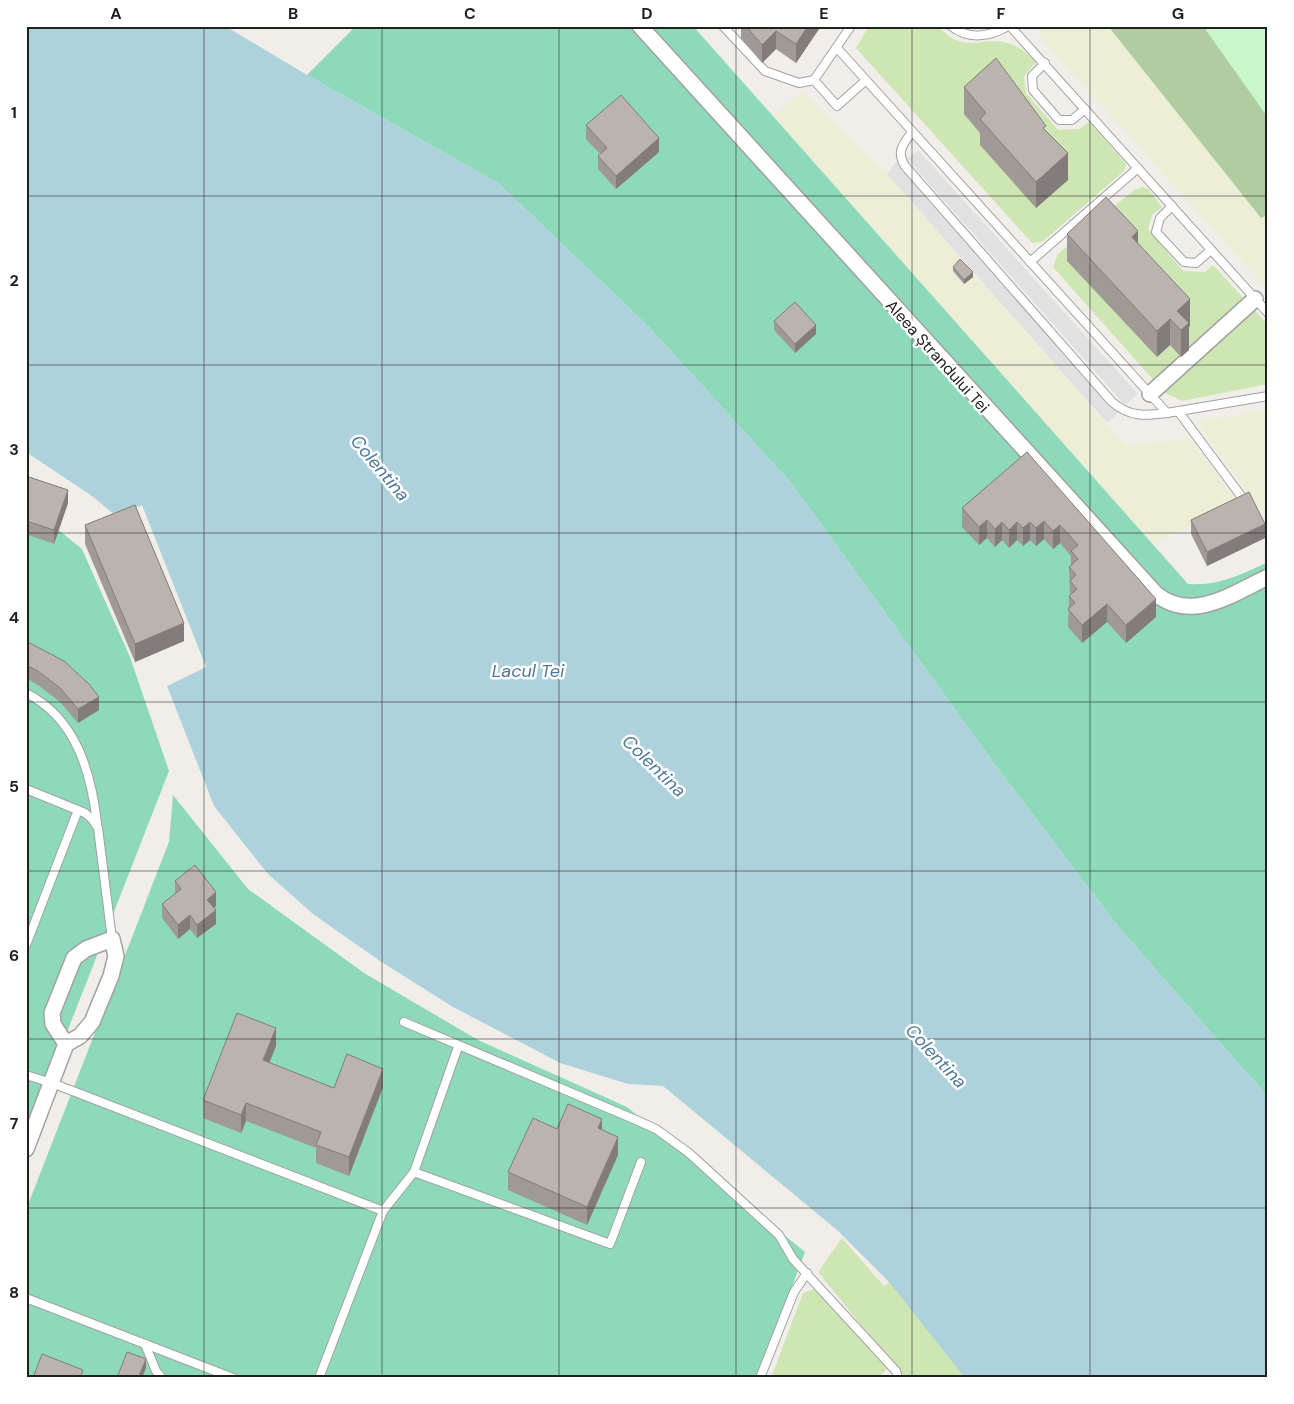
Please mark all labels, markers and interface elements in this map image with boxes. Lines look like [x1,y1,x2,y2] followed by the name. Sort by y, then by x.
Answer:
[110,3,122,24] text: A
[288,3,298,24] text: B
[464,3,476,24] text: C
[641,3,653,24] text: D
[819,3,829,24] text: E
[997,3,1006,24] text: F
[1172,3,1184,24] text: G
[11,102,17,123] text: 1
[9,270,19,291] text: 2
[881,295,994,417] street label: Aleea Ștrandului Tei
[345,430,415,506] water label: Colentina
[9,439,19,460] text: 3
[9,607,19,628] text: 4
[492,659,565,683] water label: Lacul Tei
[617,730,691,802] water label: Colentina
[9,776,19,797] text: 5
[9,945,19,966] text: 6
[900,1019,972,1093] water label: Colentina
[10,1113,19,1134] text: 7
[9,1282,19,1303] text: 8

